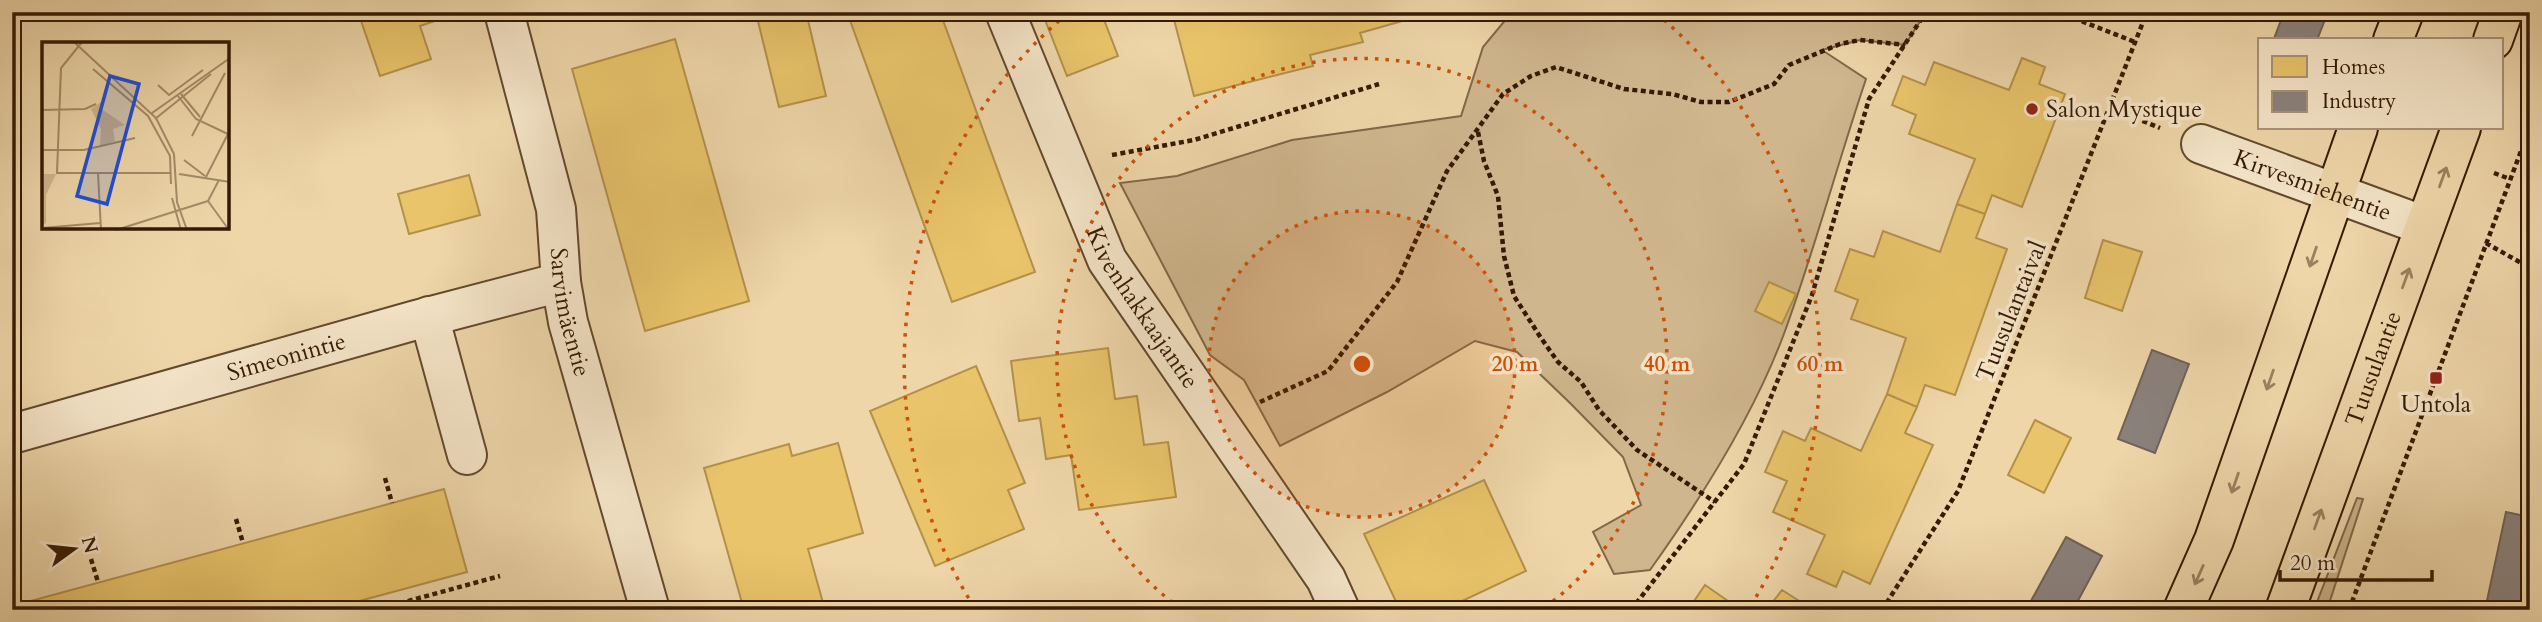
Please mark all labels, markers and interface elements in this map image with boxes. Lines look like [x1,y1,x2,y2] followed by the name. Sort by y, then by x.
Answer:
[2258,38,2504,130] legend
[42,42,229,229] inset map
[2322,53,2385,82] text: Homes
[2322,87,2396,116] text: Industry
[2046,93,2202,126] place label: Salon Mystique
[2024,101,2040,117] marker: Salon Mystique
[2229,141,2396,229] street label: Kirvesmiehentie
[2438,166,2450,188] one-way arrow
[1078,222,1207,395] street label: Kivenhakkaajantie
[1968,236,2055,386] street label: Tuusulantaival
[2306,246,2318,268] one-way arrow
[542,247,599,380] street label: Sarvimäentie
[2401,267,2413,289] one-way arrow
[2337,306,2410,431] street label: Tuusulantie
[223,325,350,390] street label: Simeonintie
[1492,350,1539,379] text: 20 m
[1644,350,1691,379] text: 40 m
[1797,350,1844,379] text: 60 m
[1350,352,1374,376] centre of rings
[2263,369,2276,391] one-way arrow
[2428,370,2444,386] marker: Untola
[2401,388,2472,421] place label: Untola
[2228,471,2240,493] one-way arrow
[2313,509,2325,531] one-way arrow
[38,514,108,584] north arrow
[75,534,104,557] text: N
[2280,538,2432,582] scale bar
[2290,549,2335,578] text: 20 m
[2192,564,2205,585] one-way arrow

